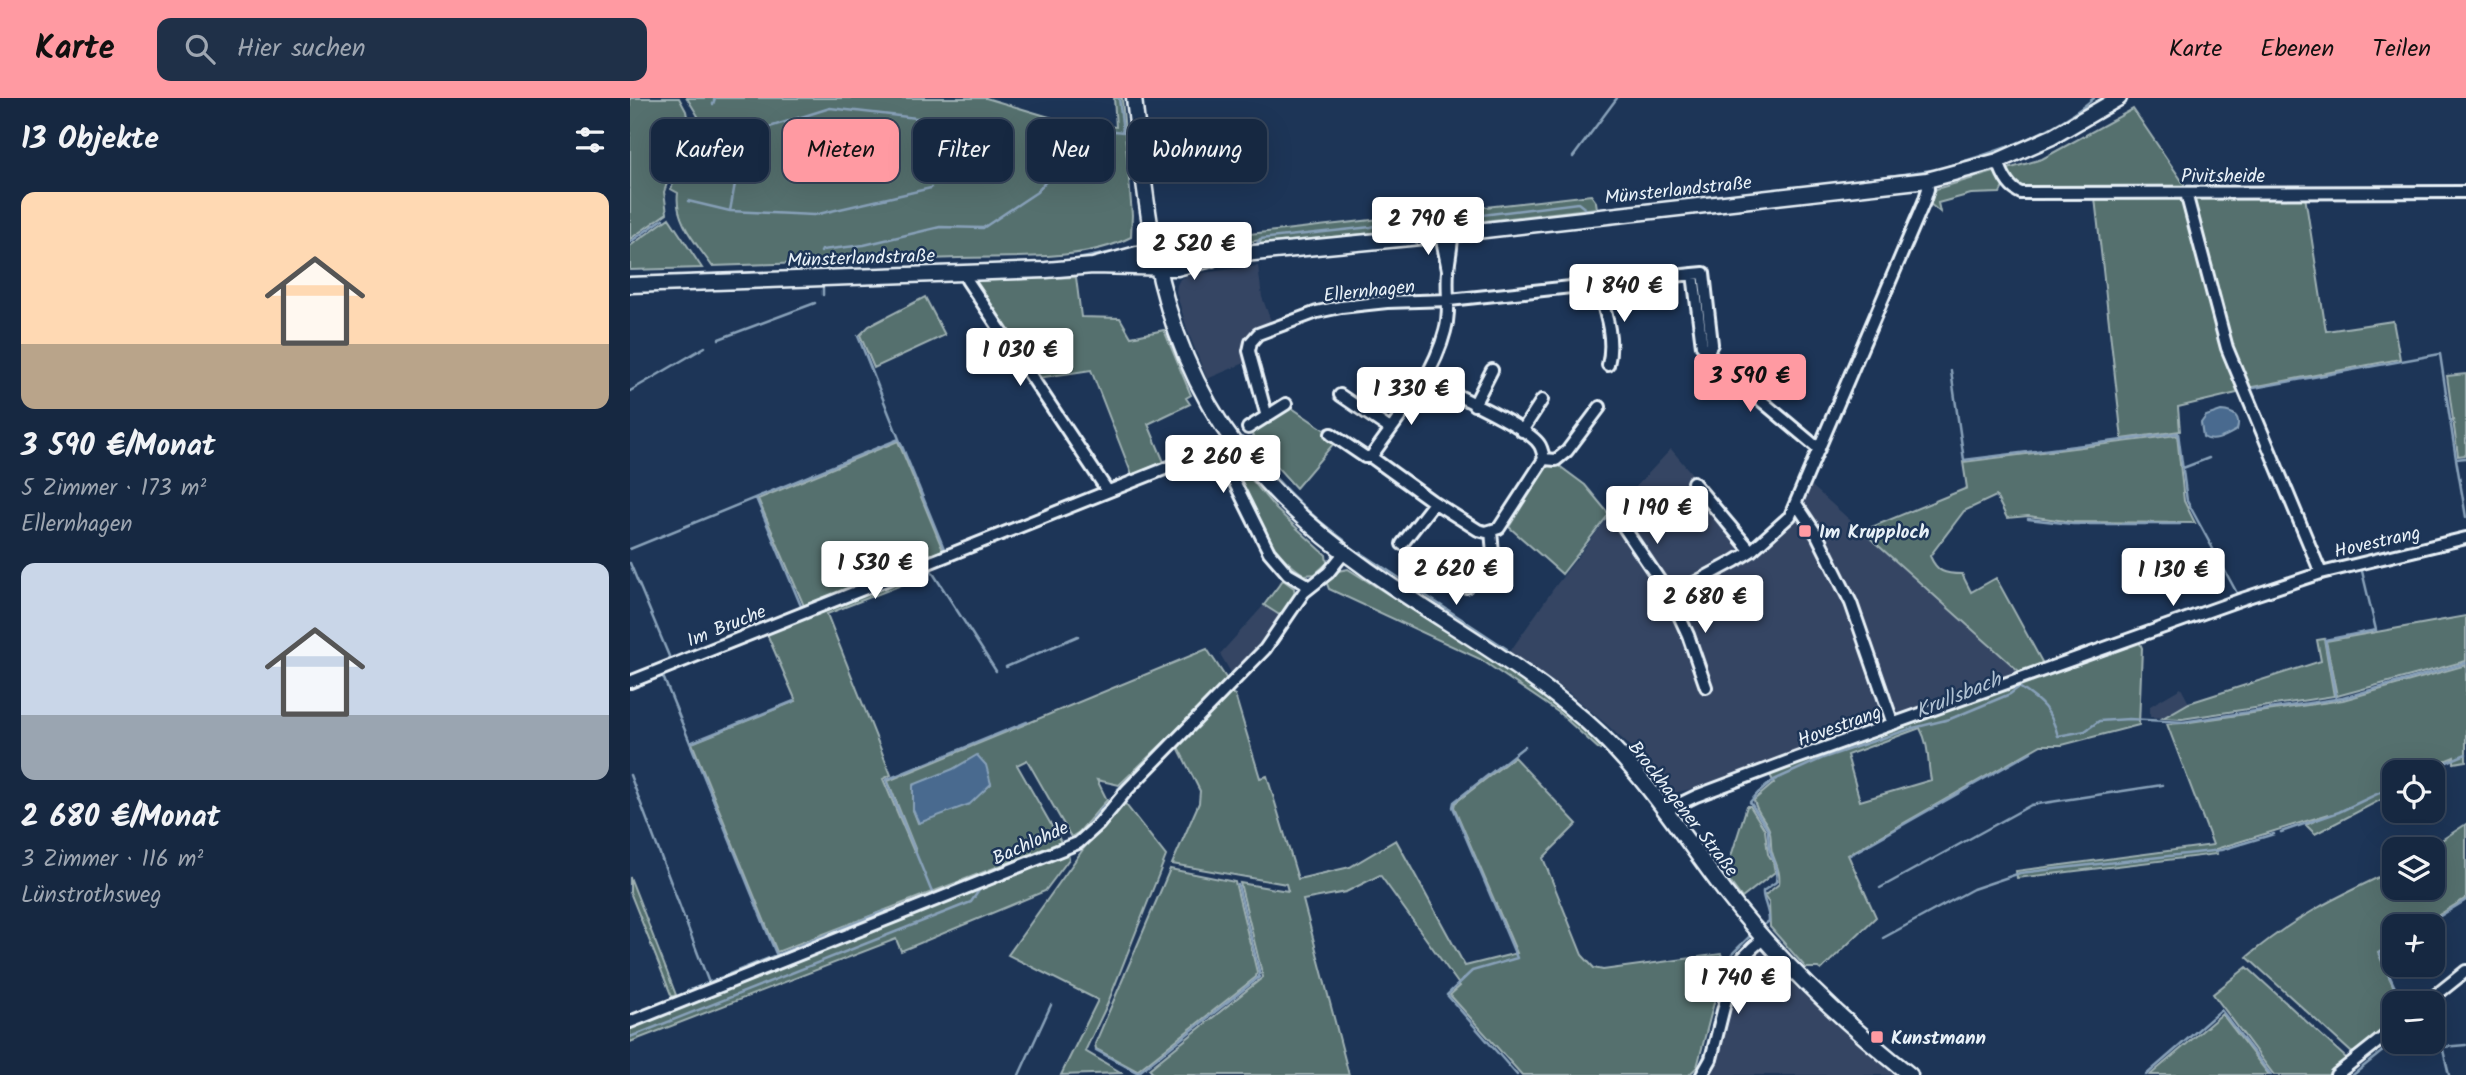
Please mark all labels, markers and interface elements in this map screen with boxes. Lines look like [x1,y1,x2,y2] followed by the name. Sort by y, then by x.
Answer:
[157,18,647,81] search box
[35,23,115,76] text: Karte
[237,28,366,70] text: Hier suchen
[181,30,219,68] icon: search
[2169,30,2222,69] text: Karte
[2260,30,2334,69] text: Ebenen
[2372,30,2431,69] text: Teilen
[21,116,159,164] text: 13 Objekte
[651,119,769,182] chip: Kaufen
[783,119,899,182] chip: Mieten
[913,119,1013,182] chip: Filter
[1027,119,1114,182] chip: Neu
[1128,119,1267,182] chip: Wohnung
[571,121,609,159] icon: filters
[2181,162,2266,192] street label: Pivitsheide
[1603,168,1754,214] street label: Münsterlandstraße
[1363,198,1493,257] pin: 2 790 €
[1388,202,1468,238] text: 2 790 €
[1129,222,1259,282] pin: 2 520 €
[1153,227,1235,263] text: 2 520 €
[252,238,378,364] icon: home
[787,241,936,277] street label: Münsterlandstraße
[1559,264,1689,324] pin: 1 840 €
[1585,269,1663,305] text: 1 840 €
[1322,272,1417,312] street label: Ellernhagen
[955,328,1085,388] pin: 1 030 €
[982,333,1058,369] text: 1 030 €
[1685,354,1815,414] pin: 3 590 €
[1710,359,1790,395] text: 3 590 €
[1346,368,1476,427] pin: 1 330 €
[1373,372,1449,408] text: 1 330 €
[21,423,216,471] text: 3 590 €/Monat
[1158,436,1288,495] pin: 2 260 €
[1181,440,1265,476] text: 2 260 €
[21,471,206,507] text: 5 Zimmer · 173 m²
[1592,486,1722,546] pin: 1 190 €
[1622,491,1692,527] text: 1 190 €
[21,507,133,543] text: Ellernhagen
[1819,518,1930,548] place label: Im Krupploch
[2331,518,2424,567] street label: Hovestrang
[1797,523,1813,539] marker: Im Krupploch
[810,542,940,601] pin: 1 530 €
[837,546,913,582] text: 1 530 €
[1391,547,1521,607] pin: 2 620 €
[2108,548,2238,608] pin: 1 130 €
[1414,552,1498,588] text: 2 620 €
[2138,553,2208,589] text: 1 130 €
[1640,575,1770,635] pin: 2 680 €
[1663,580,1747,616] text: 2 680 €
[682,597,771,656] street label: Im Bruche
[252,609,378,735] icon: home
[1911,664,2008,729] water label: Krullsbach
[1793,698,1886,756] street label: Hovestrang
[1620,735,1746,884] street label: Brockhagener Straße
[2382,760,2445,1054] map controls
[2382,760,2445,823] button: locate
[21,794,220,842] text: 2 680 €/Monat
[988,813,1074,874] street label: Bachlohde
[2382,837,2445,900] button: layers
[21,842,203,878] text: 3 Zimmer · 116 m²
[21,878,161,914] text: Lünstrothsweg
[2382,914,2445,977] button: +
[1673,956,1803,1016] pin: 1 740 €
[1701,961,1775,997] text: 1 740 €
[2382,991,2445,1054] button: −
[1891,1024,1986,1054] place label: Kunstmann
[1869,1029,1885,1045] marker: Kunstmann

